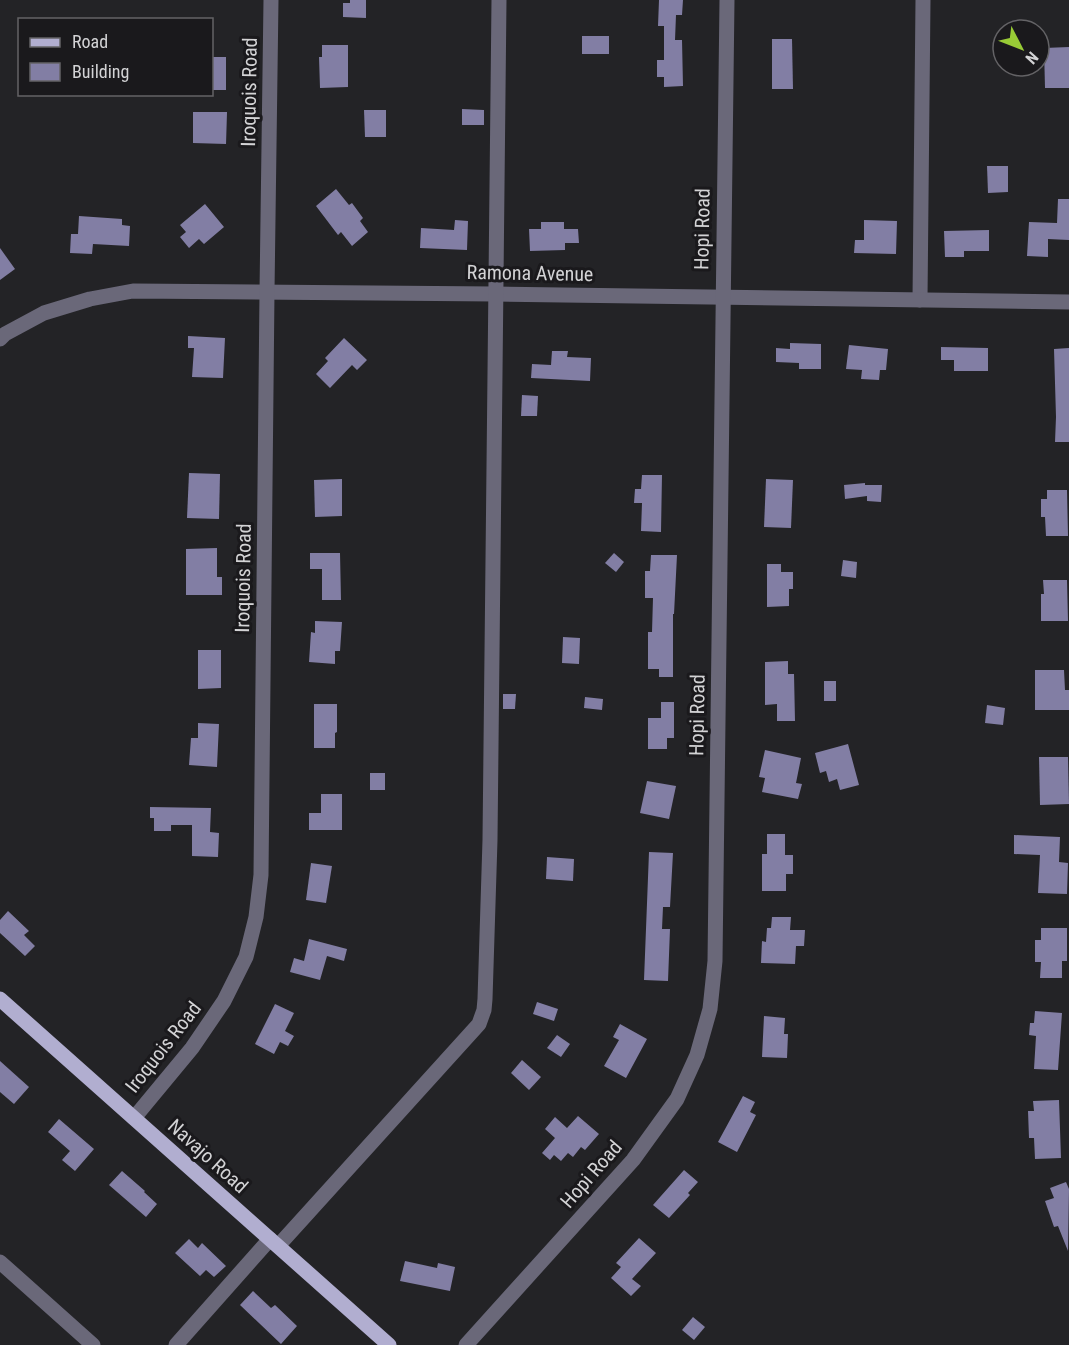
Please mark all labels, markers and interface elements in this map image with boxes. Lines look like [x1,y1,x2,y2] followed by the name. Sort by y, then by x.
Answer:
[18,18,213,96] legend
[991,18,1051,78] north arrow
[72,31,108,52] text: Road
[236,37,262,147] street label: Iroquois Road
[1021,48,1042,68] text: N
[72,61,129,82] text: Building
[689,188,715,270] street label: Hopi Road
[466,260,594,286] street label: Ramona Avenue
[230,523,256,633] street label: Iroquois Road
[684,674,710,756] street label: Hopi Road
[120,997,206,1097] street label: Iroquois Road
[163,1114,253,1198] street label: Navajo Road
[555,1135,627,1213] street label: Hopi Road

